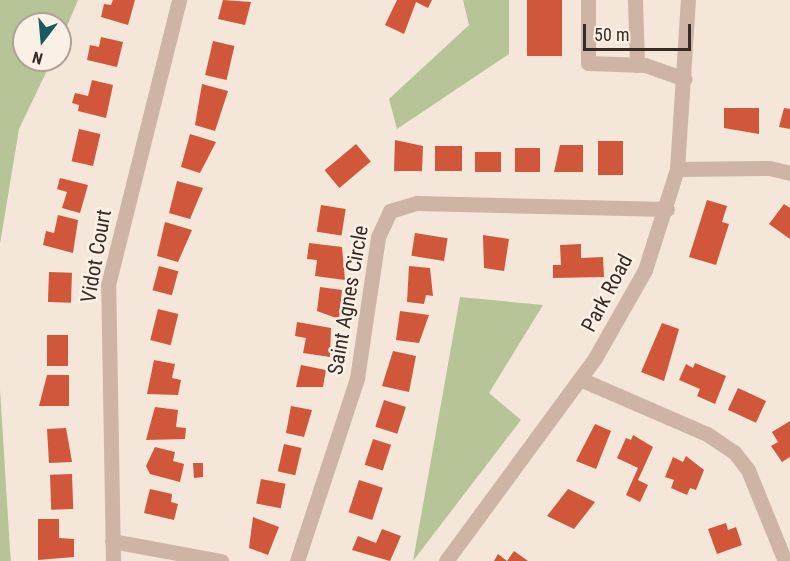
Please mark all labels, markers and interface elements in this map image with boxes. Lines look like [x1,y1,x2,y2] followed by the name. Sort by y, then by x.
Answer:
[12,12,72,72] north arrow
[586,12,694,50] scale bar
[594,24,629,45] text: 50 m
[30,47,45,68] text: N
[75,207,117,305] street label: Vidot Court
[322,223,374,377] street label: Saint Agnes Circle
[576,250,638,336] street label: Park Road

